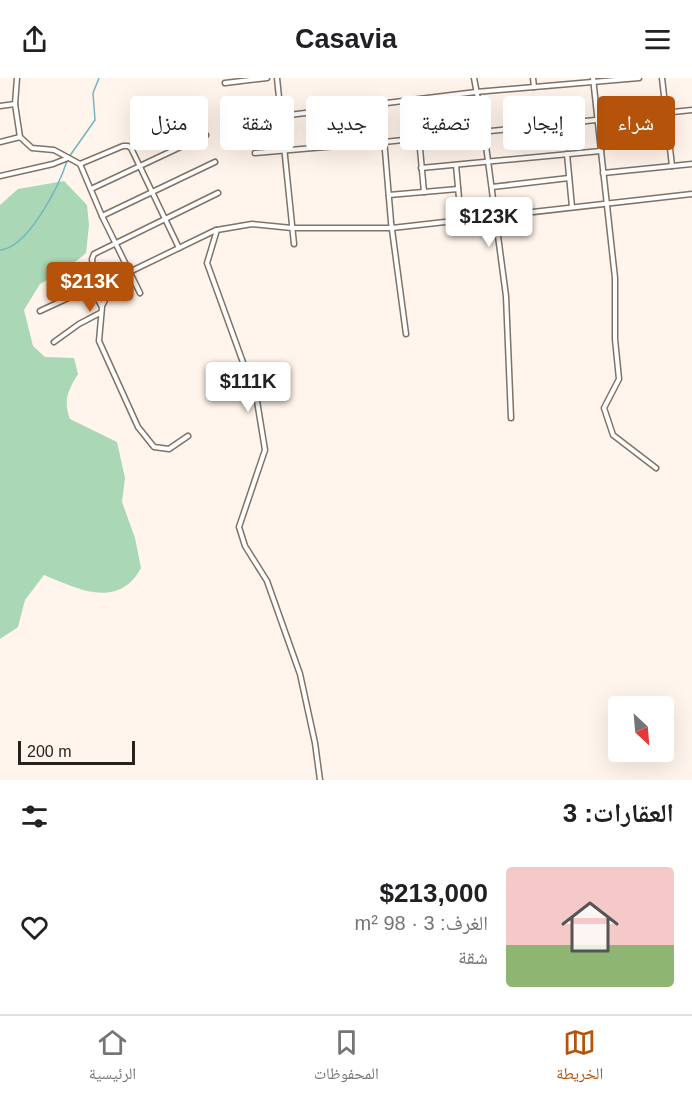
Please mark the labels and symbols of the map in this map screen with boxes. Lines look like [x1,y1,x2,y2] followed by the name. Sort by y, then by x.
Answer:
[447,197,531,248] pin: $123K
[48,262,132,313] pin: $213K
[206,362,290,413] pin: $111K
[608,696,674,762] north arrow
[18,738,135,766] scale bar

